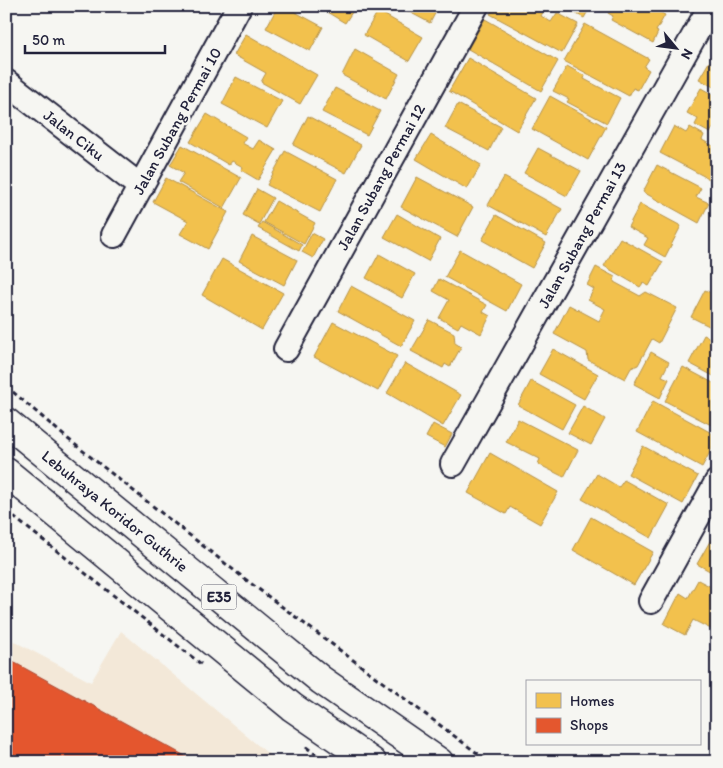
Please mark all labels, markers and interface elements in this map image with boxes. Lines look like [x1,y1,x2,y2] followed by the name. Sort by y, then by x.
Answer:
[25,22,165,54] scale bar
[650,22,700,72] north arrow
[32,31,65,49] text: 50 m
[129,44,225,198] street label: Jalan Subang Permai 10
[677,46,697,62] text: N
[333,100,429,253] street label: Jalan Subang Permai 12
[40,105,108,165] street label: Jalan Ciku
[534,158,630,311] street label: Jalan Subang Permai 13
[38,446,192,576] street label: Lebuhraya Koridor Guthrie
[202,584,236,610] road number: E35
[526,680,700,746] legend
[570,692,615,710] text: Homes
[570,716,609,734] text: Shops

